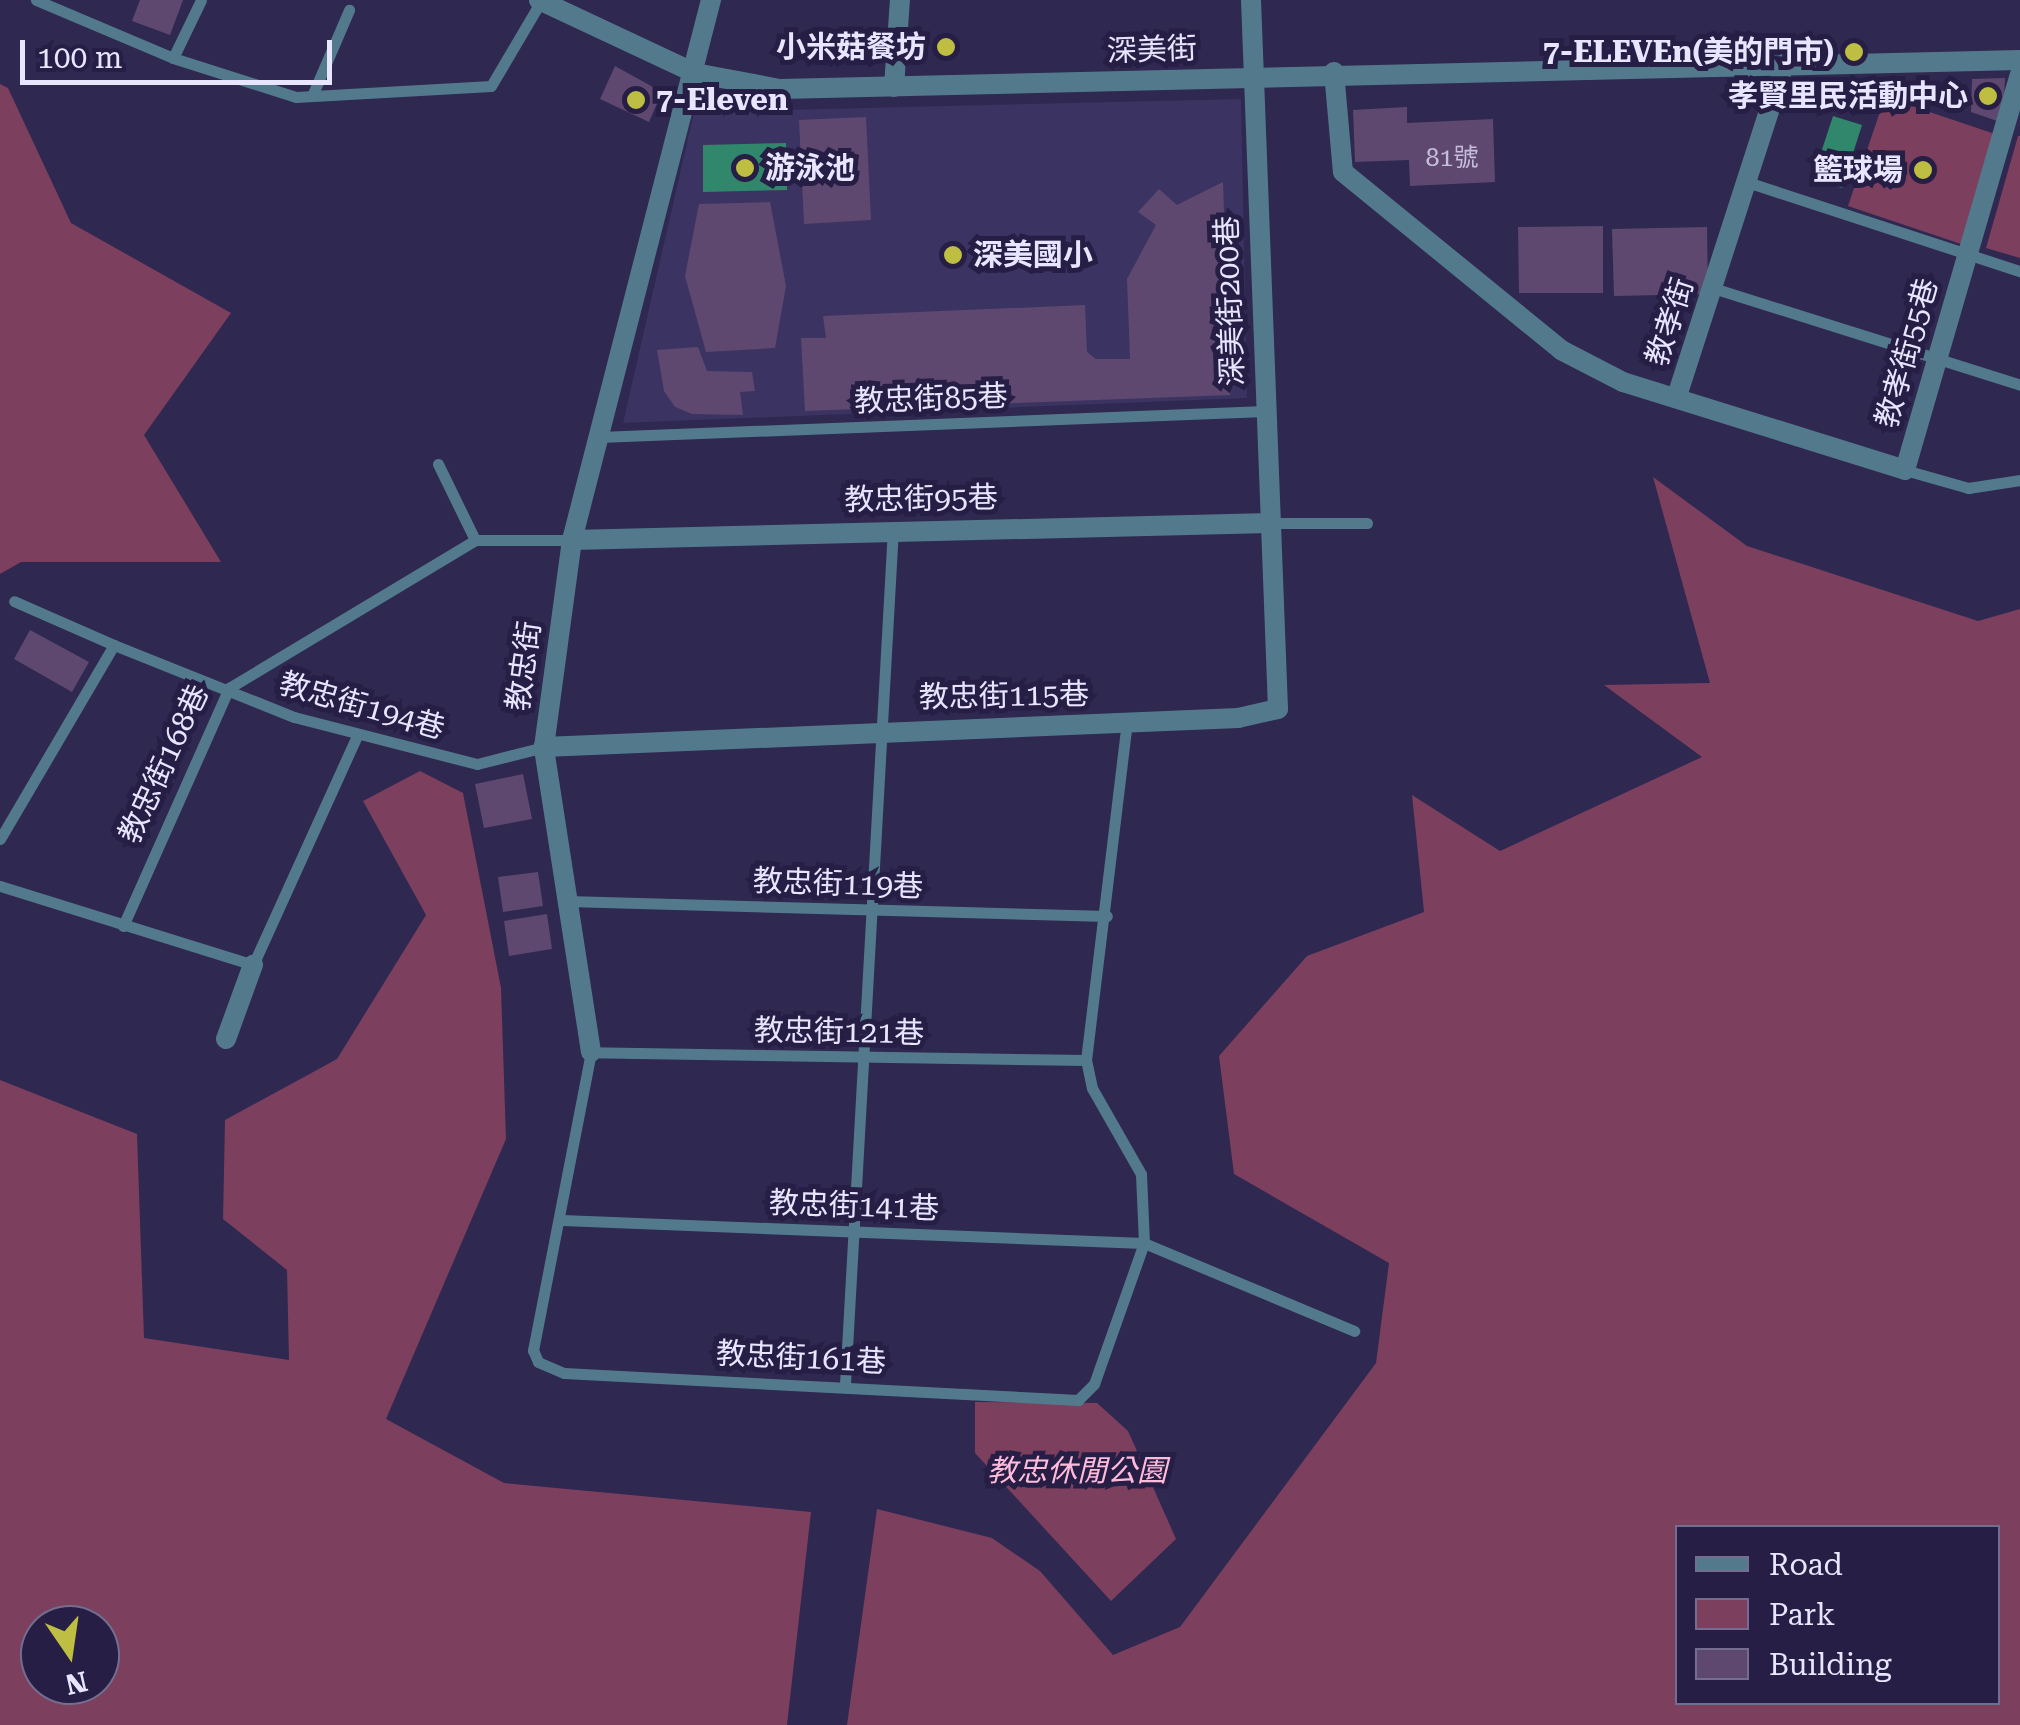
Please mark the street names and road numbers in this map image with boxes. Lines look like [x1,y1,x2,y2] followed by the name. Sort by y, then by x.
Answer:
[1106,30,1198,70] street label: 深美街
[1209,215,1251,387] street label: 深美街200巷
[1639,274,1701,370] street label: 教孝街
[1869,274,1945,432] street label: 教孝街55巷
[854,378,1008,420] street label: 教忠街85巷
[844,480,998,518] street label: 教忠街95巷
[500,619,548,713] street label: 教忠街
[275,665,449,747] street label: 教忠街194巷
[918,677,1090,715] street label: 教忠街115巷
[112,679,216,849] street label: 教忠街168巷
[752,863,924,905] street label: 教忠街119巷
[753,1013,925,1051] street label: 教忠街121巷
[768,1185,940,1227] street label: 教忠街141巷
[715,1336,887,1380] street label: 教忠街161巷

